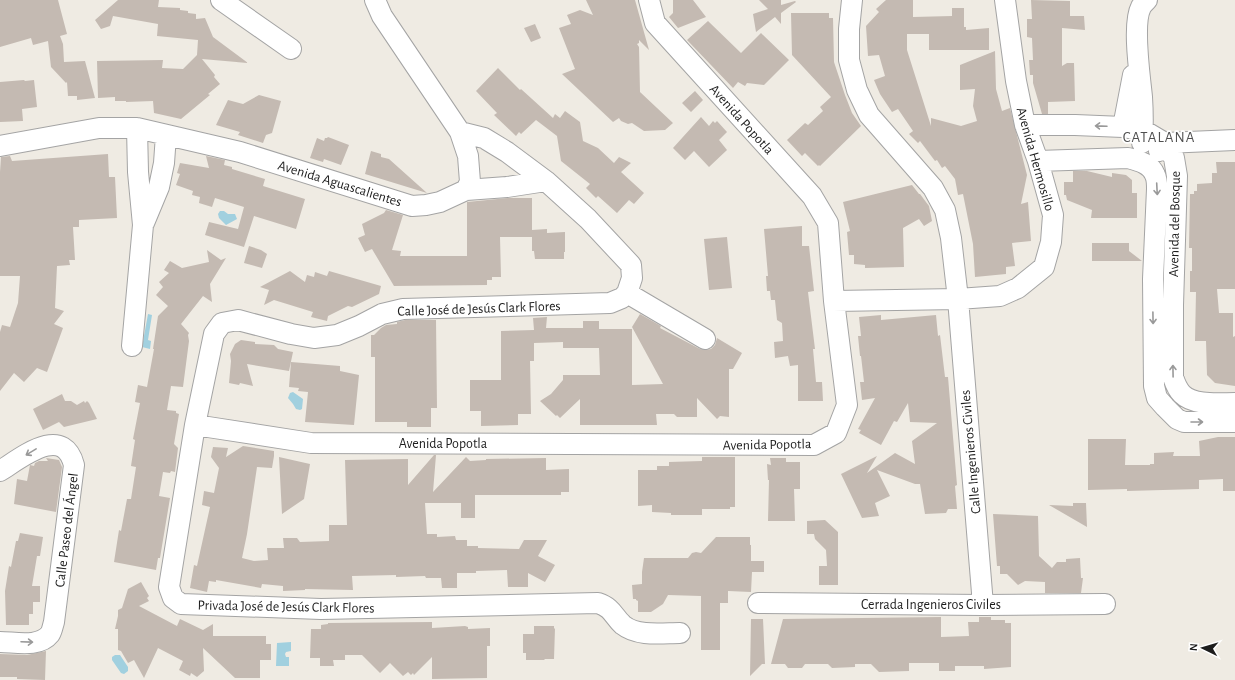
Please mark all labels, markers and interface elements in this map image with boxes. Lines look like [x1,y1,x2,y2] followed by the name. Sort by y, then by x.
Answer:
[706,82,776,158] street label: Avenida Popotla
[1014,106,1057,213] street label: Avenida Hermosillo
[1095,122,1108,130] one-way arrow
[1123,130,1195,145] district label: CATALANA
[276,158,403,209] street label: Avenida Aguascalientes
[1167,171,1183,277] street label: Avenida del Bosque
[1153,182,1160,195] one-way arrow
[397,299,561,319] street label: Calle José de Jesús Clark Flores
[1149,311,1157,324] one-way arrow
[1169,365,1177,378] one-way arrow
[959,389,983,515] street label: Calle Ingenieros Civiles
[1190,418,1203,426] one-way arrow
[399,437,488,451] street label: Avenida Popotla
[723,437,812,453] street label: Avenida Popotla
[26,448,37,456] one-way arrow
[50,472,81,588] street label: Calle Paseo del Ángel
[197,598,375,616] street label: Privada José de Jesús Clark Flores
[861,598,1001,612] street label: Cerrada Ingenieros Civiles
[1183,628,1223,668] north arrow
[20,639,33,646] one-way arrow
[1188,643,1199,651] text: N

